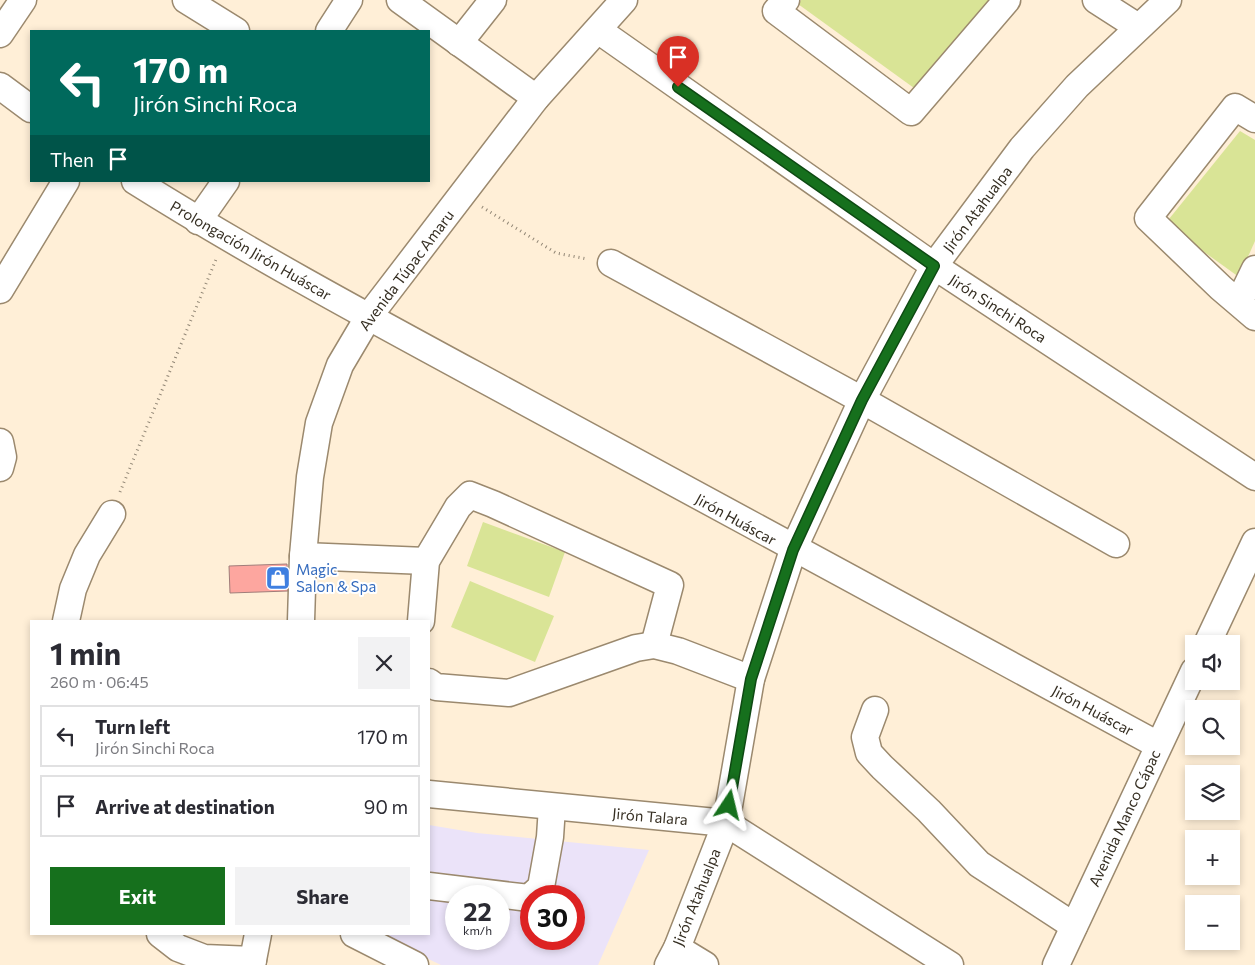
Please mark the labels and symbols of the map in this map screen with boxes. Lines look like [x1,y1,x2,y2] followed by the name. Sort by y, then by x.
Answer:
[657,36,699,87] pin
[939,162,1015,256] street label: Jirón Atahualpa
[167,196,335,304] street label: Prolongación Jirón Huáscar
[355,206,457,334] street label: Avenida Túpac Amaru
[946,270,1050,346] street label: Jirón Sinchi Roca
[692,489,780,549] street label: Jirón Huáscar
[296,560,376,595] place label: Magic Salon & Spa
[265,565,291,591] shop icon: Magic Salon & Spa
[1049,681,1137,739] street label: Jirón Huáscar
[1084,747,1164,889] street label: Avenida Manco Cápac
[702,778,754,830] position arrow
[611,804,689,828] street label: Jirón Talara
[668,846,724,948] street label: Jirón Atahualpa
[520,885,585,950] speed limit sign: 30

